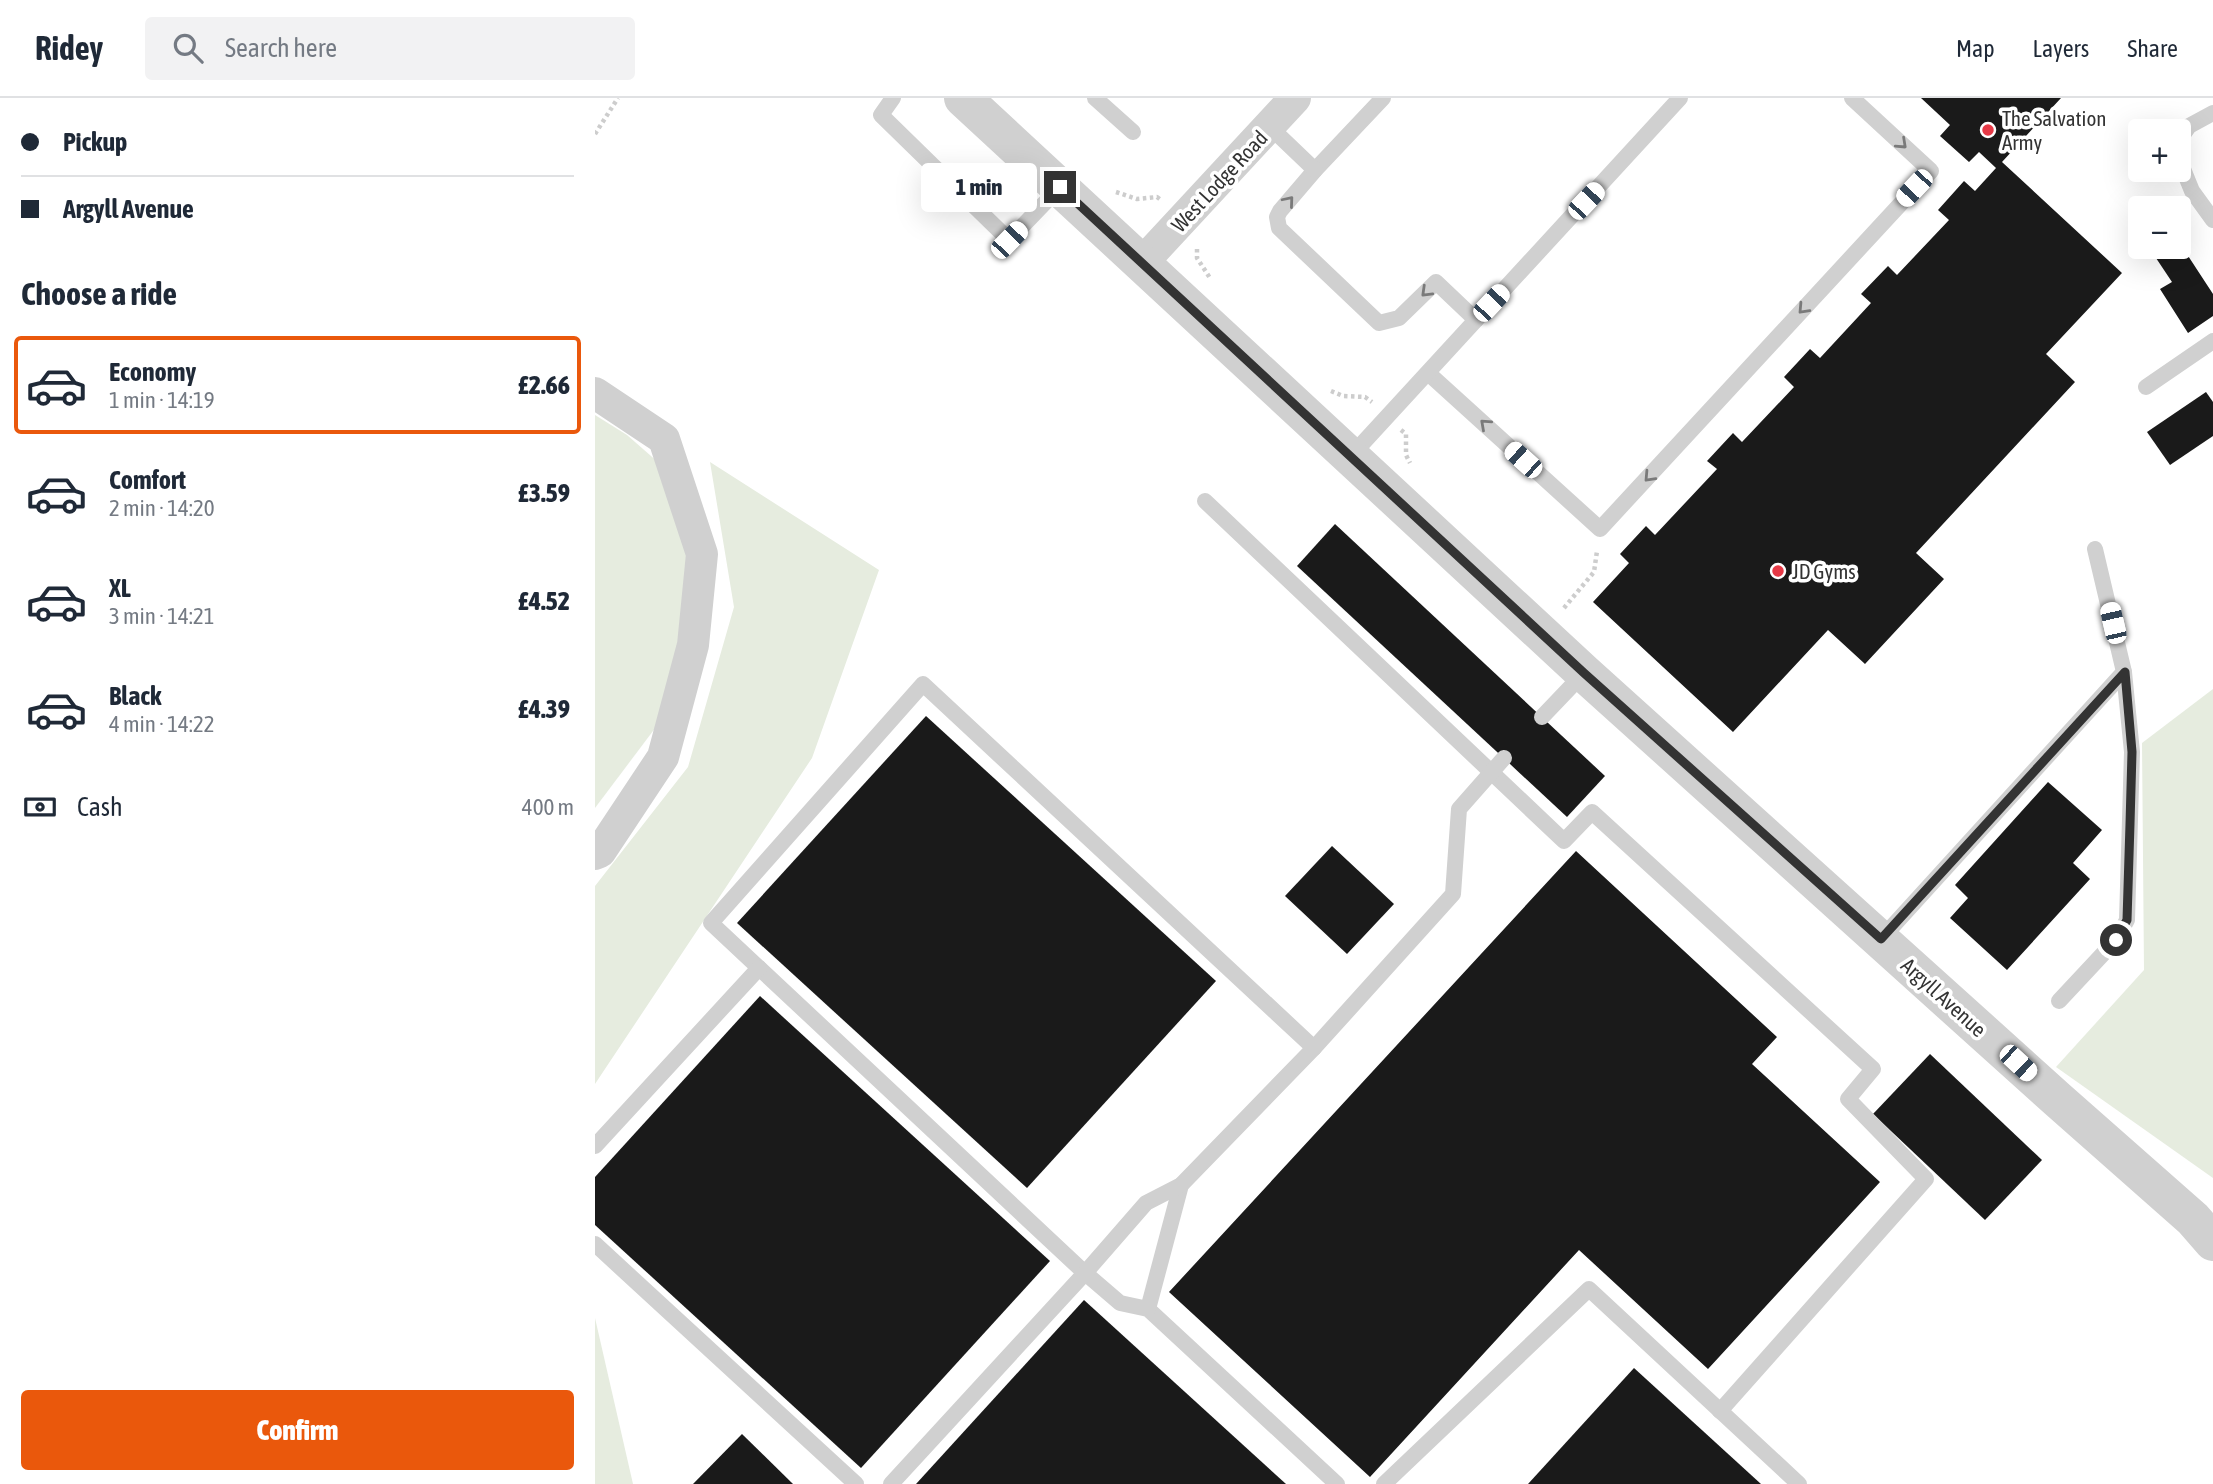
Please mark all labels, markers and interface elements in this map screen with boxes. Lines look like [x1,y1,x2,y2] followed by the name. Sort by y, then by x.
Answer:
[145,17,635,80] search box
[35,29,103,67] text: Ridey
[169,29,207,67] icon: search
[225,33,337,63] text: Search here
[1956,35,1995,62] text: Map
[2033,35,2089,62] text: Layers
[2127,35,2178,62] text: Share
[2002,106,2106,154] place label: The Salvation Army
[2128,119,2191,259] map controls
[2128,119,2191,182] button: +
[1980,122,1996,138] marker: The Salvation Army
[1166,125,1272,237] street label: West Lodge Road
[63,127,127,157] text: Pickup
[1894,136,1907,149] one-way arrow
[920,162,1035,212] callout: 1 min
[1892,165,1937,211] car
[1044,171,1076,203] route end
[956,174,1002,200] text: 1 min
[1564,178,1609,224] car
[63,194,194,224] text: Argyll Avenue
[2128,196,2191,259] button: −
[1281,197,1293,210] one-way arrow
[987,218,1032,262] car
[21,275,177,312] text: Choose a ride
[1469,280,1514,326] car
[1421,283,1434,296] one-way arrow
[1799,301,1811,314] one-way arrow
[25,354,88,417] icon: car
[109,357,196,387] text: Economy
[518,370,570,400] text: £2.66
[109,387,215,413] text: 1 min · 14:19
[1480,420,1493,433] one-way arrow
[1501,438,1546,482] car
[25,462,88,525] icon: car
[109,465,186,495] text: Comfort
[1644,469,1657,482] one-way arrow
[518,478,570,508] text: £3.59
[109,495,215,521] text: 2 min · 14:20
[1792,559,1856,583] place label: JD Gyms
[1770,563,1786,579] marker: JD Gyms
[25,570,88,633] icon: car
[109,573,131,603] text: XL
[518,586,570,616] text: £4.52
[2099,600,2128,646] car
[109,603,215,629] text: 3 min · 14:21
[25,678,88,741] icon: car
[109,681,161,711] text: Black
[518,694,570,724] text: £4.39
[109,711,215,737] text: 4 min · 14:22
[21,788,59,826] icon: cash
[77,792,123,822] text: Cash
[522,794,574,820] text: 400 m
[2100,924,2132,956] route start
[1897,953,1991,1041] street label: Argyll Avenue
[1996,1041,2041,1085] car
[21,1390,574,1470] button: Confirm

